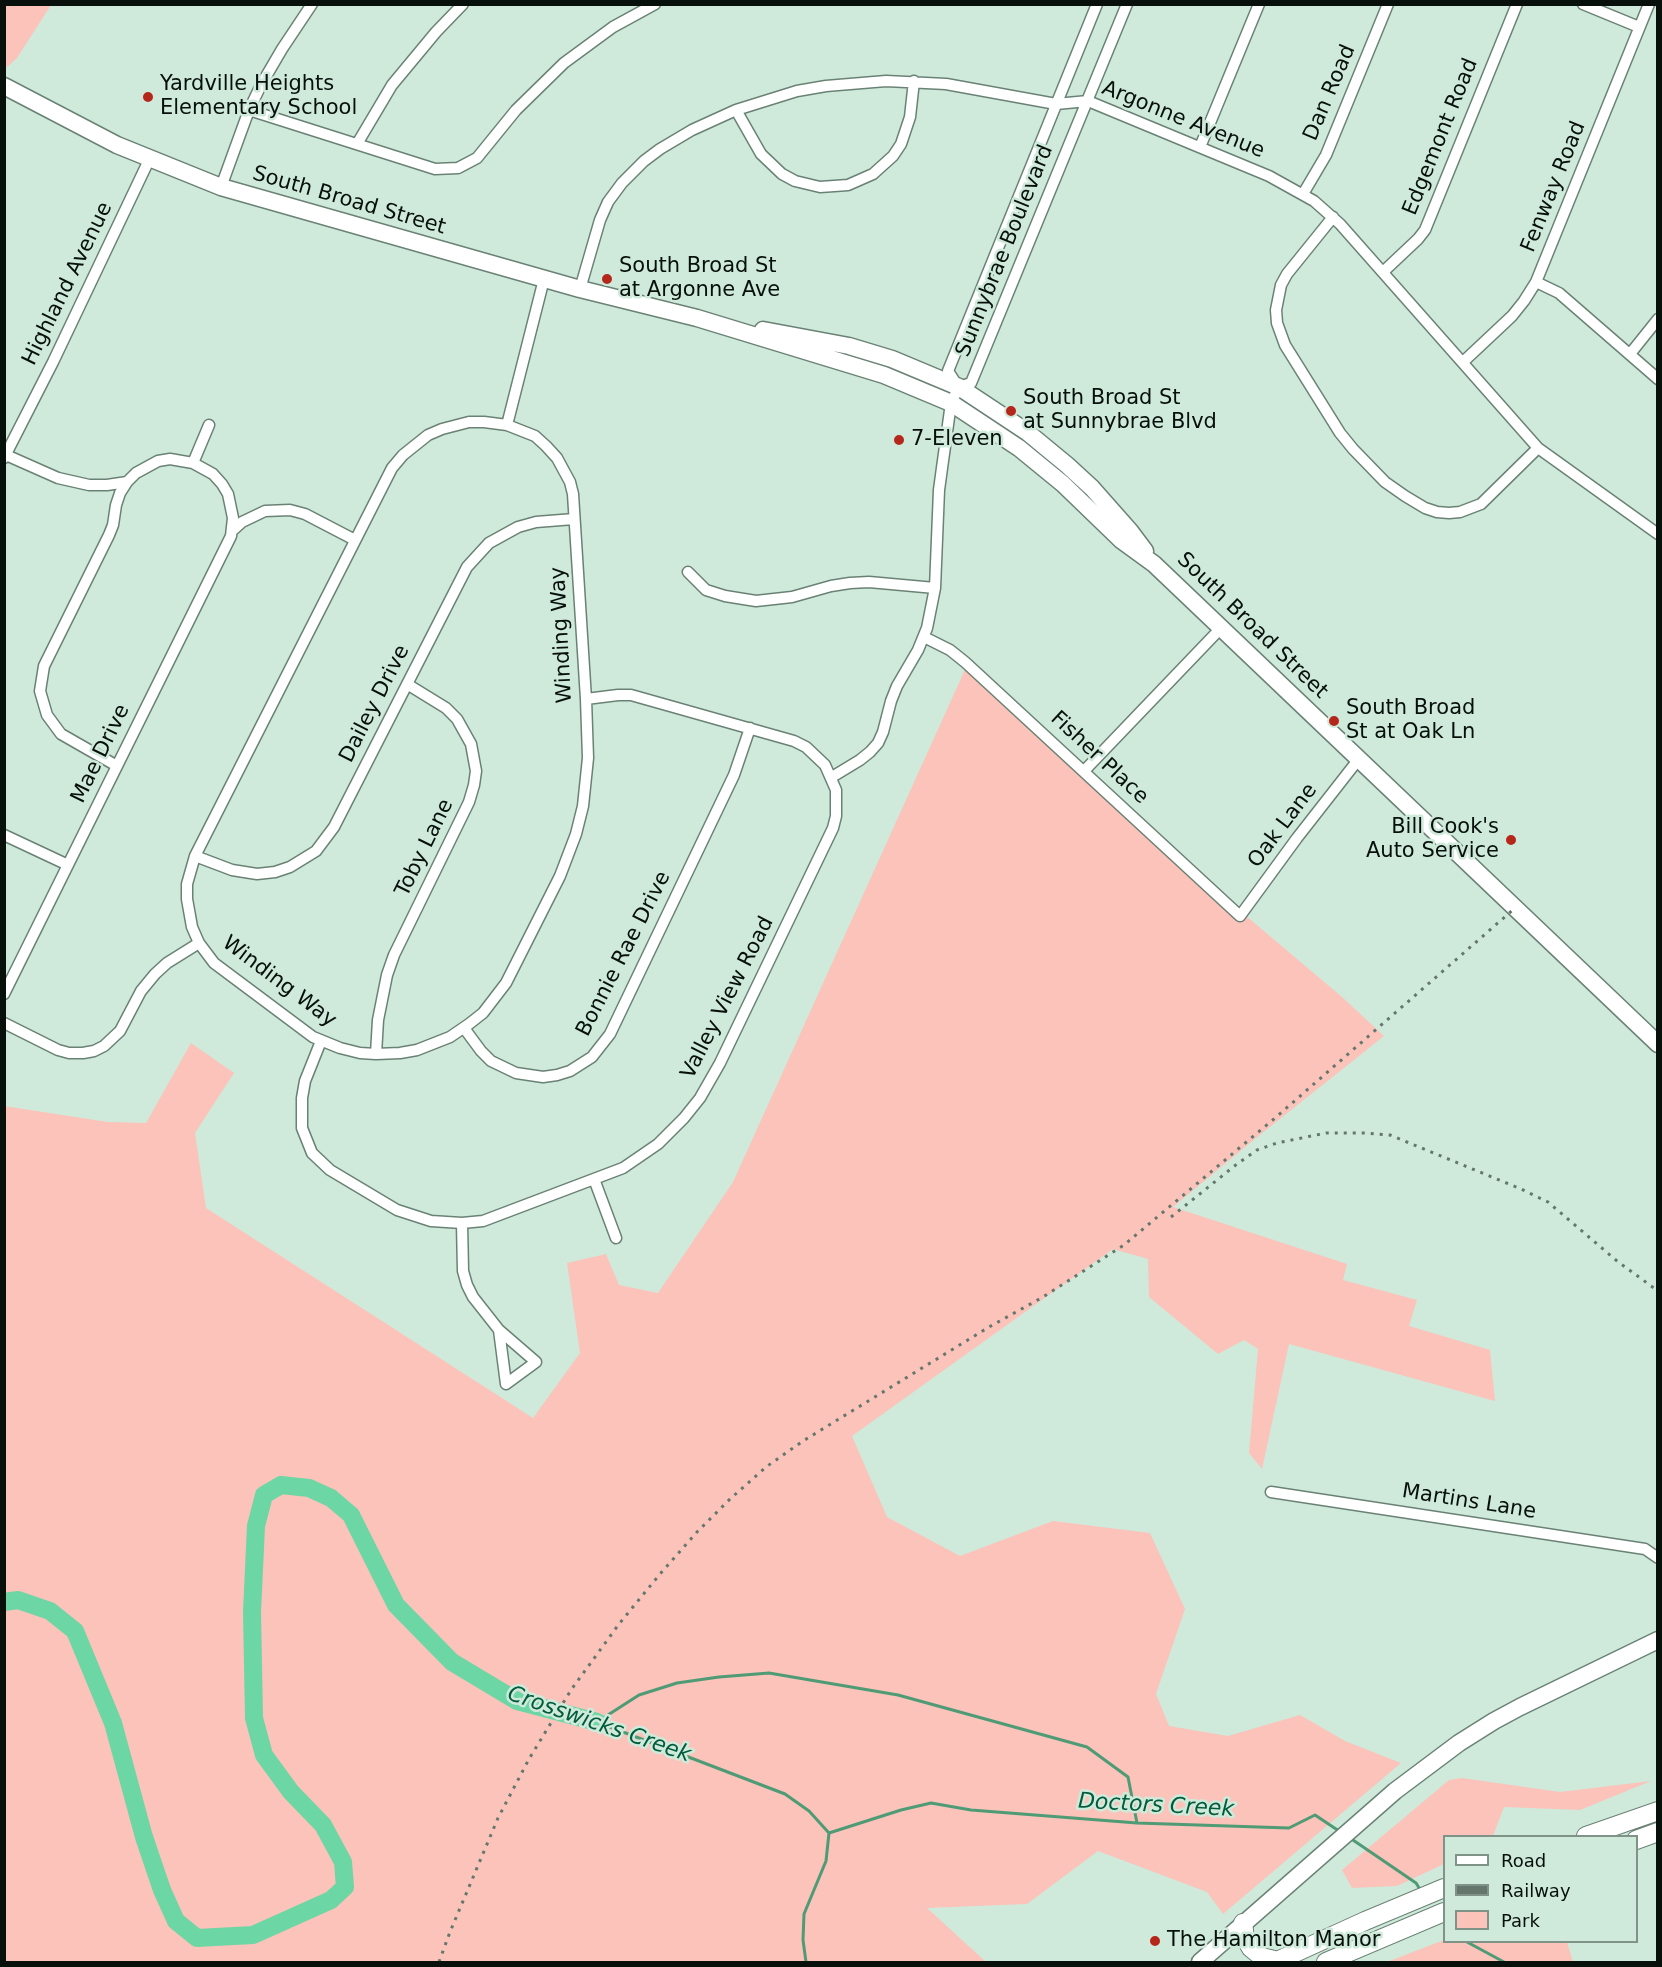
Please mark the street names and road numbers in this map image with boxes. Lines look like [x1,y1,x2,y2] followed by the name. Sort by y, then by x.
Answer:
[1299,41,1361,145] street label: Dan Road
[1398,55,1484,219] street label: Edgemont Road
[1098,76,1268,164] street label: Argonne Avenue
[1516,118,1592,256] street label: Fenway Road
[951,141,1059,361] street label: Sunnybrae Boulevard
[249,161,449,241] street label: South Broad Street
[18,198,118,370] street label: Highland Avenue
[1171,548,1333,704] street label: South Broad Street
[546,566,578,704] street label: Winding Way
[335,641,415,767] street label: Dailey Drive
[66,701,136,807] street label: Mae Drive
[1045,706,1153,810] street label: Fisher Place
[1243,779,1323,873] street label: Oak Lane
[391,795,459,901] street label: Toby Lane
[571,867,677,1041] street label: Bonnie Rae Drive
[676,913,780,1083] street label: Valley View Road
[217,931,341,1033] street label: Winding Way
[1400,1479,1538,1525] street label: Martins Lane

